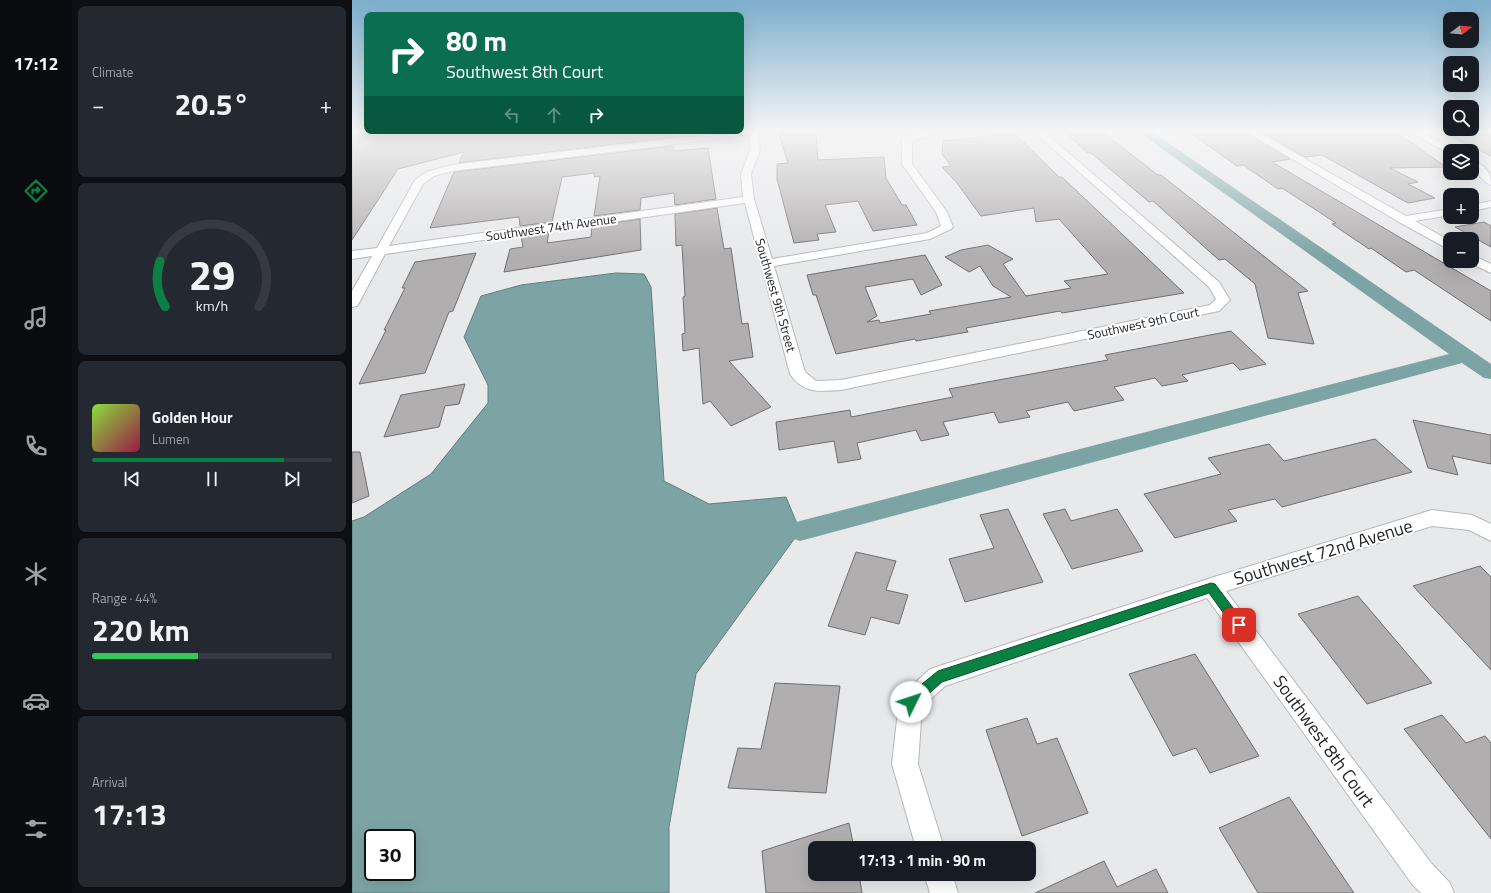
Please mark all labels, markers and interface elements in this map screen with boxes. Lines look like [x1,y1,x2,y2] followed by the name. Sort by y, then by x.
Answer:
[1443,12,1479,48] north arrow
[1443,12,1479,268] map controls
[446,19,507,62] text: 80 m
[380,28,432,80] icon: right
[14,50,58,77] text: 17:12
[1443,56,1479,92] button: sound
[446,58,603,85] text: Southwest 8th Court
[92,62,133,82] text: Climate
[175,81,249,127] text: 20.5°
[92,88,104,122] text: −
[320,88,332,122] text: +
[1443,100,1479,136] button: search
[501,104,523,126] icon: left
[543,104,565,126] icon: ahead
[585,104,607,126] icon: right
[1443,144,1479,180] button: layers
[22,177,50,205] icon: directions
[1443,188,1479,224] button: +
[484,208,618,246] street label: Southwest 74th Avenue
[1443,232,1479,268] button: −
[750,236,802,355] street label: Southwest 9th Street
[189,243,235,306] text: 29
[196,295,228,317] text: km/h
[1085,301,1201,345] street label: Southwest 9th Court
[22,304,50,332] icon: music
[152,406,233,429] text: Golden Hour
[152,429,189,449] text: Lumen
[22,432,50,460] icon: phone
[121,468,143,490] icon: previous
[201,468,223,490] icon: pause
[281,468,303,490] icon: next
[1230,512,1416,592] street label: Southwest 72nd Avenue
[22,560,50,588] icon: climate
[92,588,157,608] text: Range · 44%
[92,607,190,653] text: 220 km
[1222,608,1256,642] pin
[1228,614,1250,636] icon: arrive
[1267,669,1382,813] street label: Southwest 8th Court
[890,681,932,723] position arrow
[22,687,50,715] icon: car
[92,772,127,792] text: Arrival
[92,791,167,837] text: 17:13
[22,815,50,843] icon: filters
[364,829,416,881] speed limit sign: 30
[858,849,986,872] text: 17:13 · 1 min · 90 m

